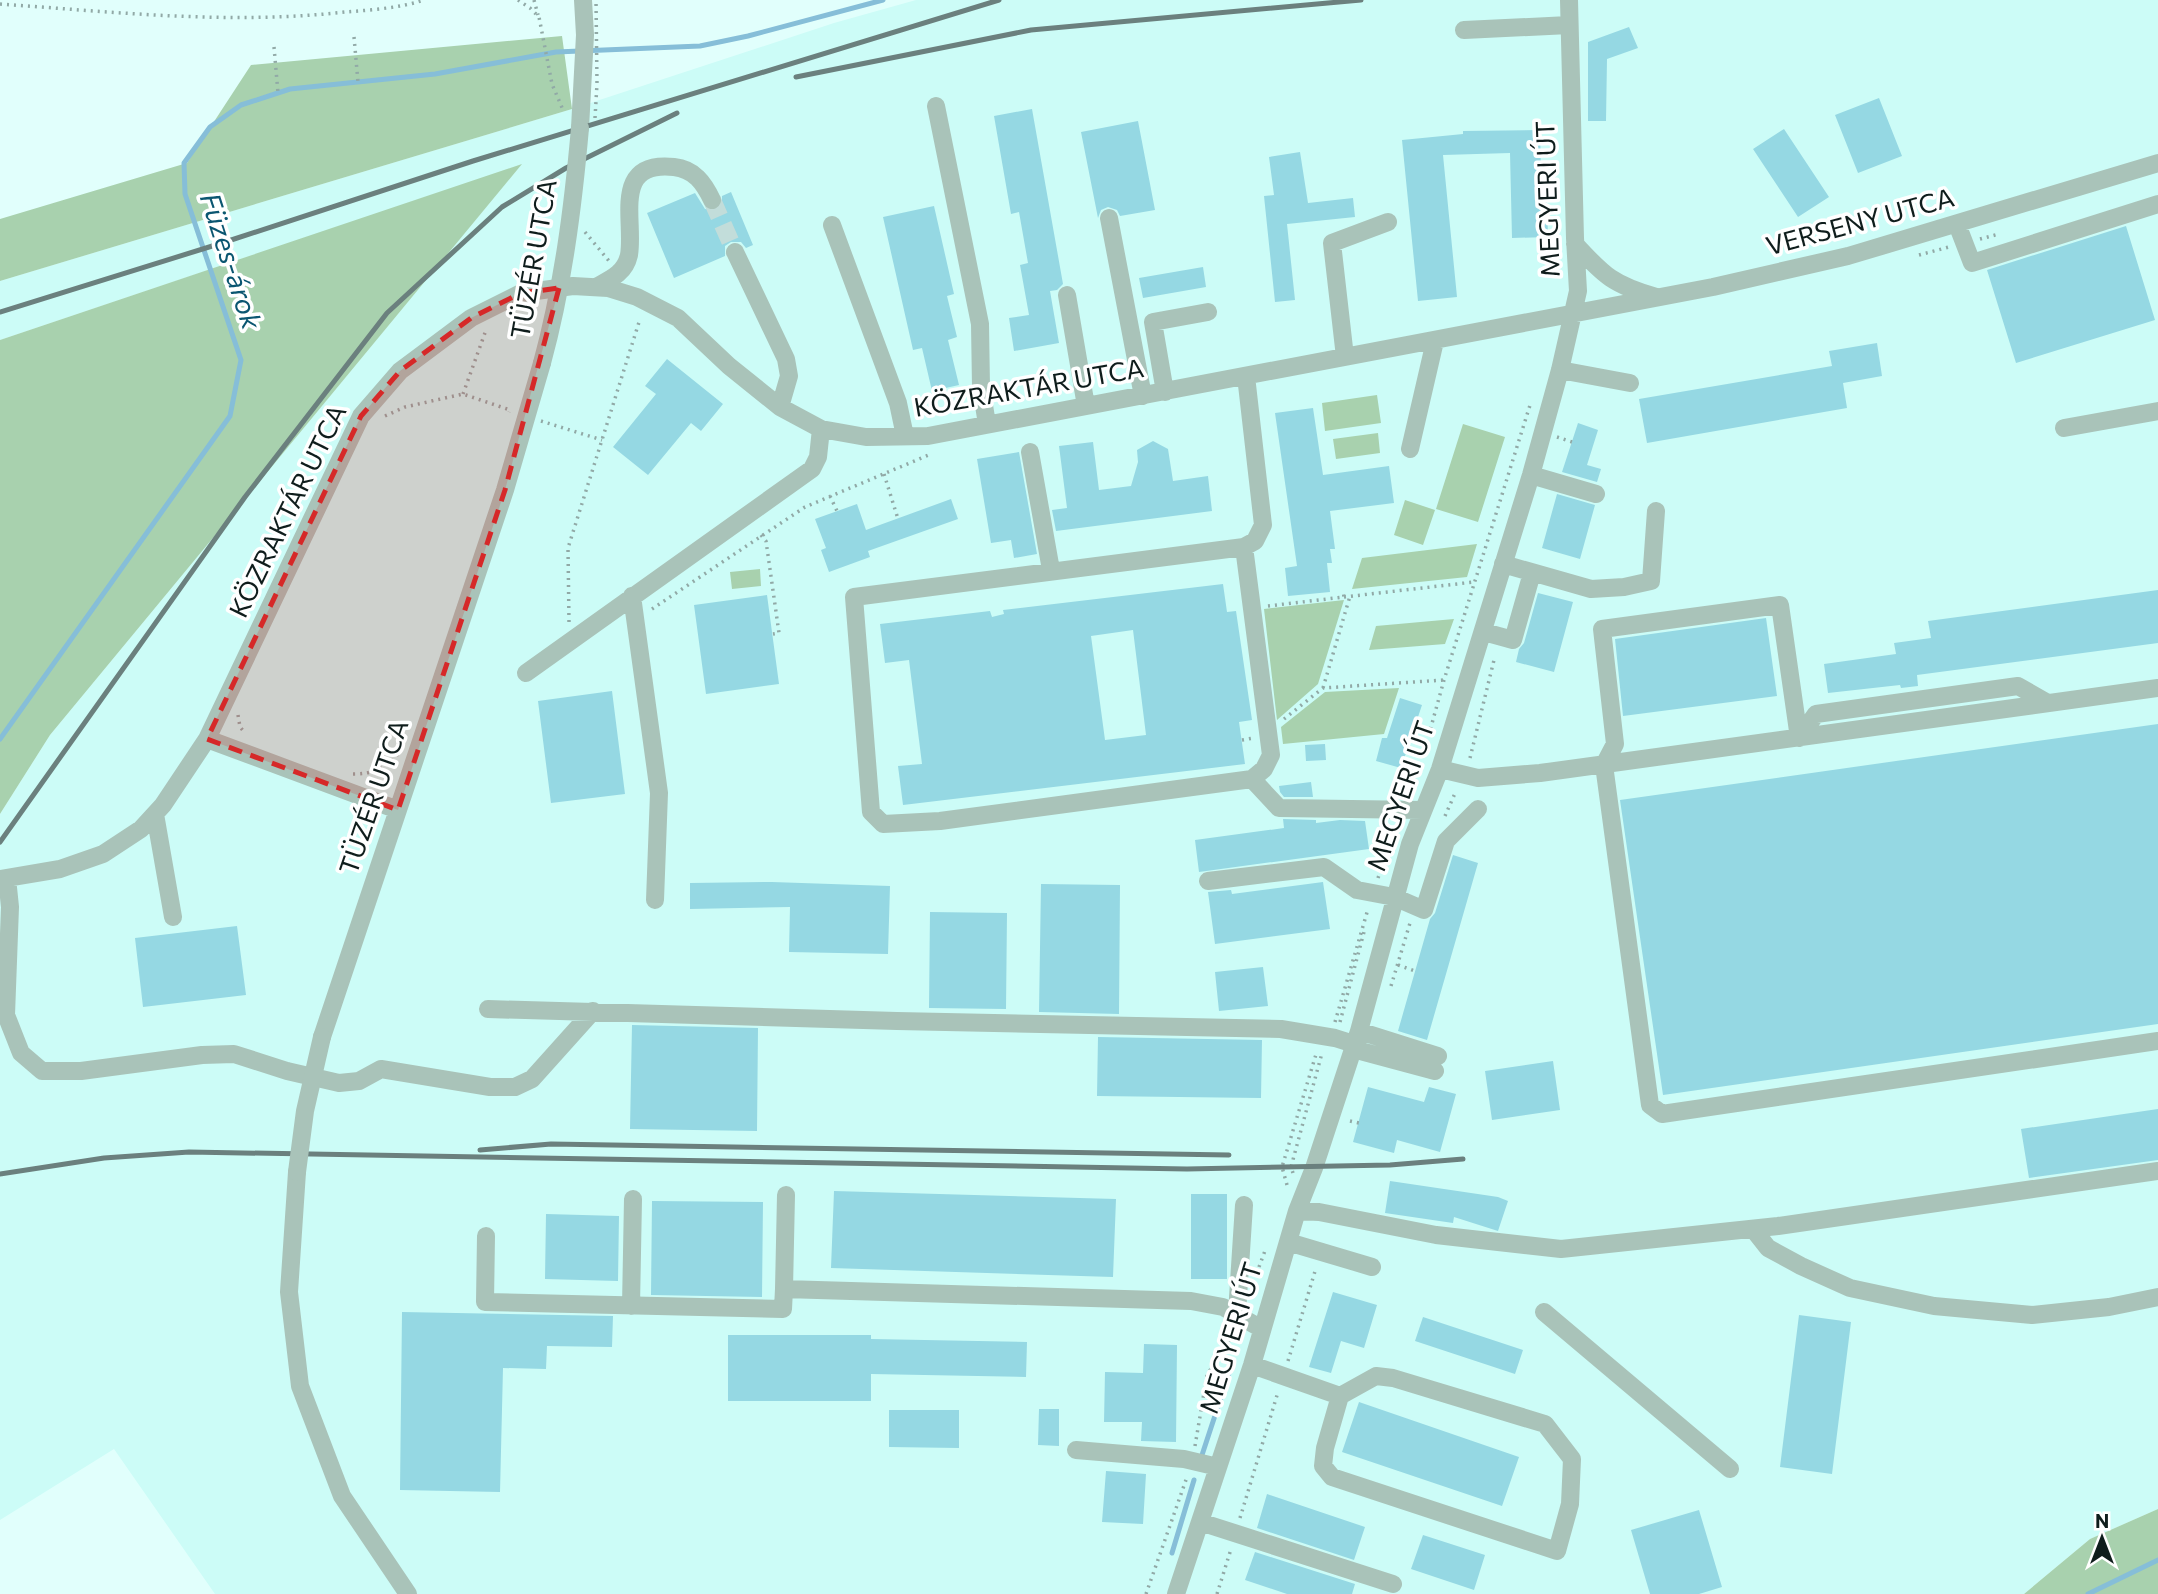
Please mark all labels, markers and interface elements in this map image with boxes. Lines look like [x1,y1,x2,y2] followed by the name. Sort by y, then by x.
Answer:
[1528,120,1565,278] street label: MEGYERI ÚT
[503,176,562,341] street label: TÜZÉR UTCA
[1762,181,1957,261] street label: VERSENY UTCA
[194,188,270,334] water label: Füzes-árok
[911,351,1146,422] street label: KÖZRAKTÁR UTCA
[222,399,352,622] street label: KÖZRAKTÁR UTCA
[332,715,414,878] street label: TÜZÉR UTCA
[1359,716,1440,875] street label: MEGYERI ÚT
[1192,1258,1267,1417] street label: MEGYERI ÚT
[2067,1503,2137,1573] north arrow
[2095,1509,2109,1532] text: N

